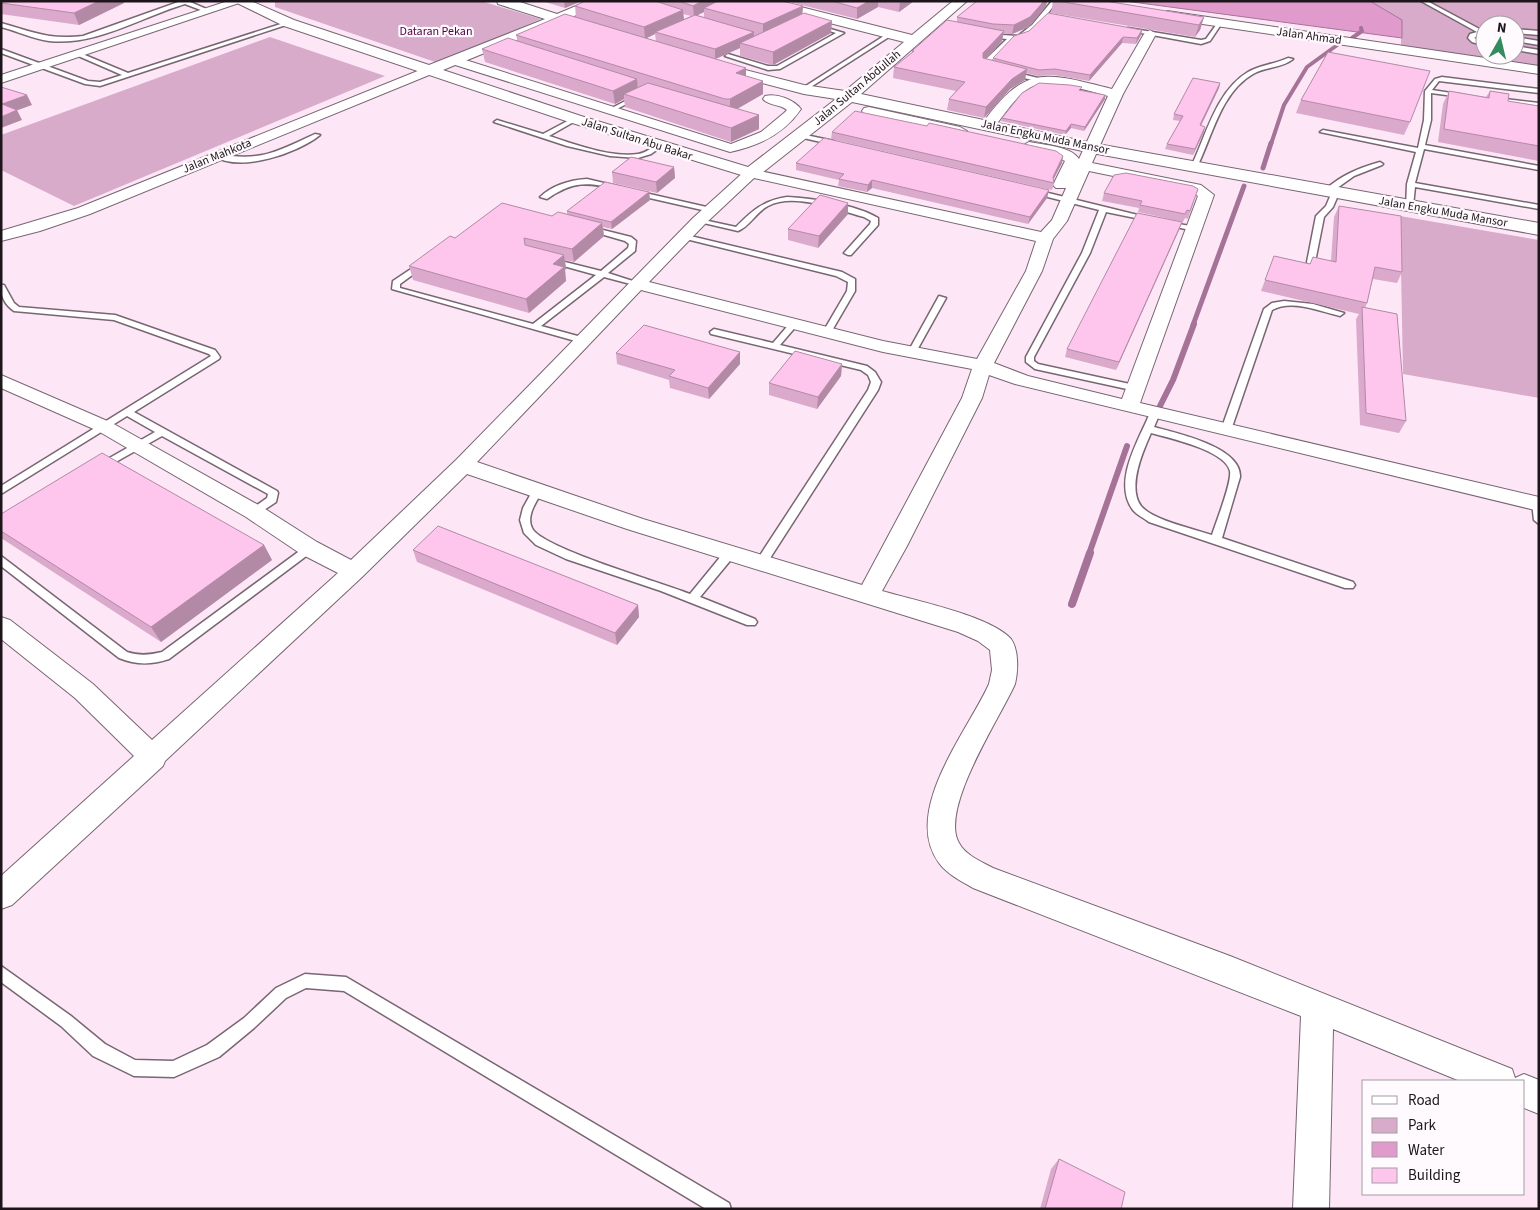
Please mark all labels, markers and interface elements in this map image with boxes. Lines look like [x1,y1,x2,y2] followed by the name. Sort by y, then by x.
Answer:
[1475,15,1525,65] north arrow
[1496,18,1508,39] text: N
[400,23,472,40] park label: Dataran Pekan
[1275,23,1343,49] street label: Jalan Ahmad
[810,46,904,130] street label: Jalan Sultan Abdullah
[579,113,696,165] street label: Jalan Sultan Abu Bakar
[979,115,1112,159] street label: Jalan Engku Muda Mansor
[180,134,254,178] street label: Jalan Mahkota
[1377,192,1510,232] street label: Jalan Engku Muda Mansor
[1362,1080,1525,1195] legend
[1408,1090,1440,1111] text: Road
[1408,1115,1437,1136] text: Park
[1408,1140,1445,1161] text: Water
[1408,1165,1461,1186] text: Building

